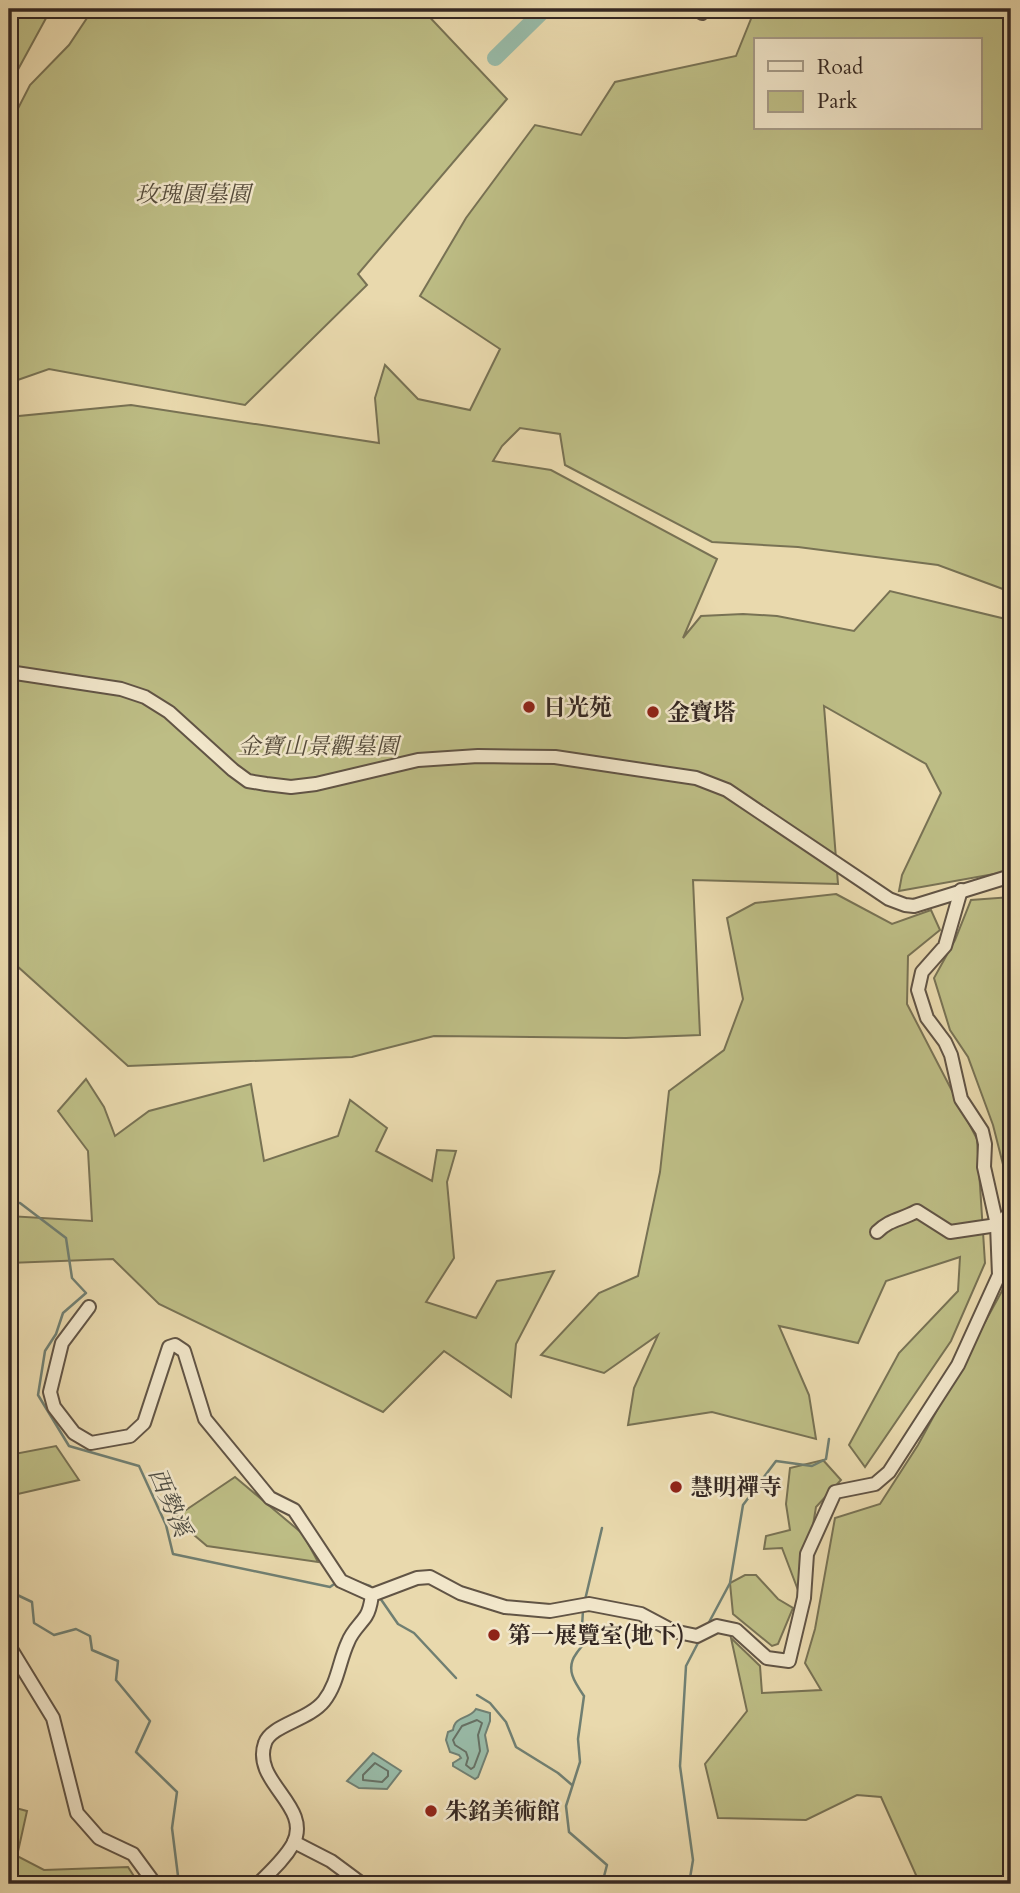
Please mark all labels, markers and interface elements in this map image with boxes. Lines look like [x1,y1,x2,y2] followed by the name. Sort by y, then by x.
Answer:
[754,38,982,130] legend
[817,53,863,82] text: Road
[817,87,858,116] text: Park
[136,179,255,210] park label: 玫瑰園墓園
[543,692,612,723] place label: 日光苑
[667,697,736,728] place label: 金寶塔
[521,699,537,715] marker: 日光苑
[645,704,661,720] marker: 金寶塔
[238,731,403,762] park label: 金寶山景觀墓園
[140,1463,200,1545] water label: 西勢溪
[690,1472,782,1503] place label: 慧明禪寺
[668,1479,684,1495] marker: 慧明禪寺
[508,1620,685,1651] place label: 第一展覽室(地下)
[486,1627,502,1643] marker: 第一展覽室(地下)
[445,1796,560,1827] place label: 朱銘美術館
[423,1803,439,1819] marker: 朱銘美術館

